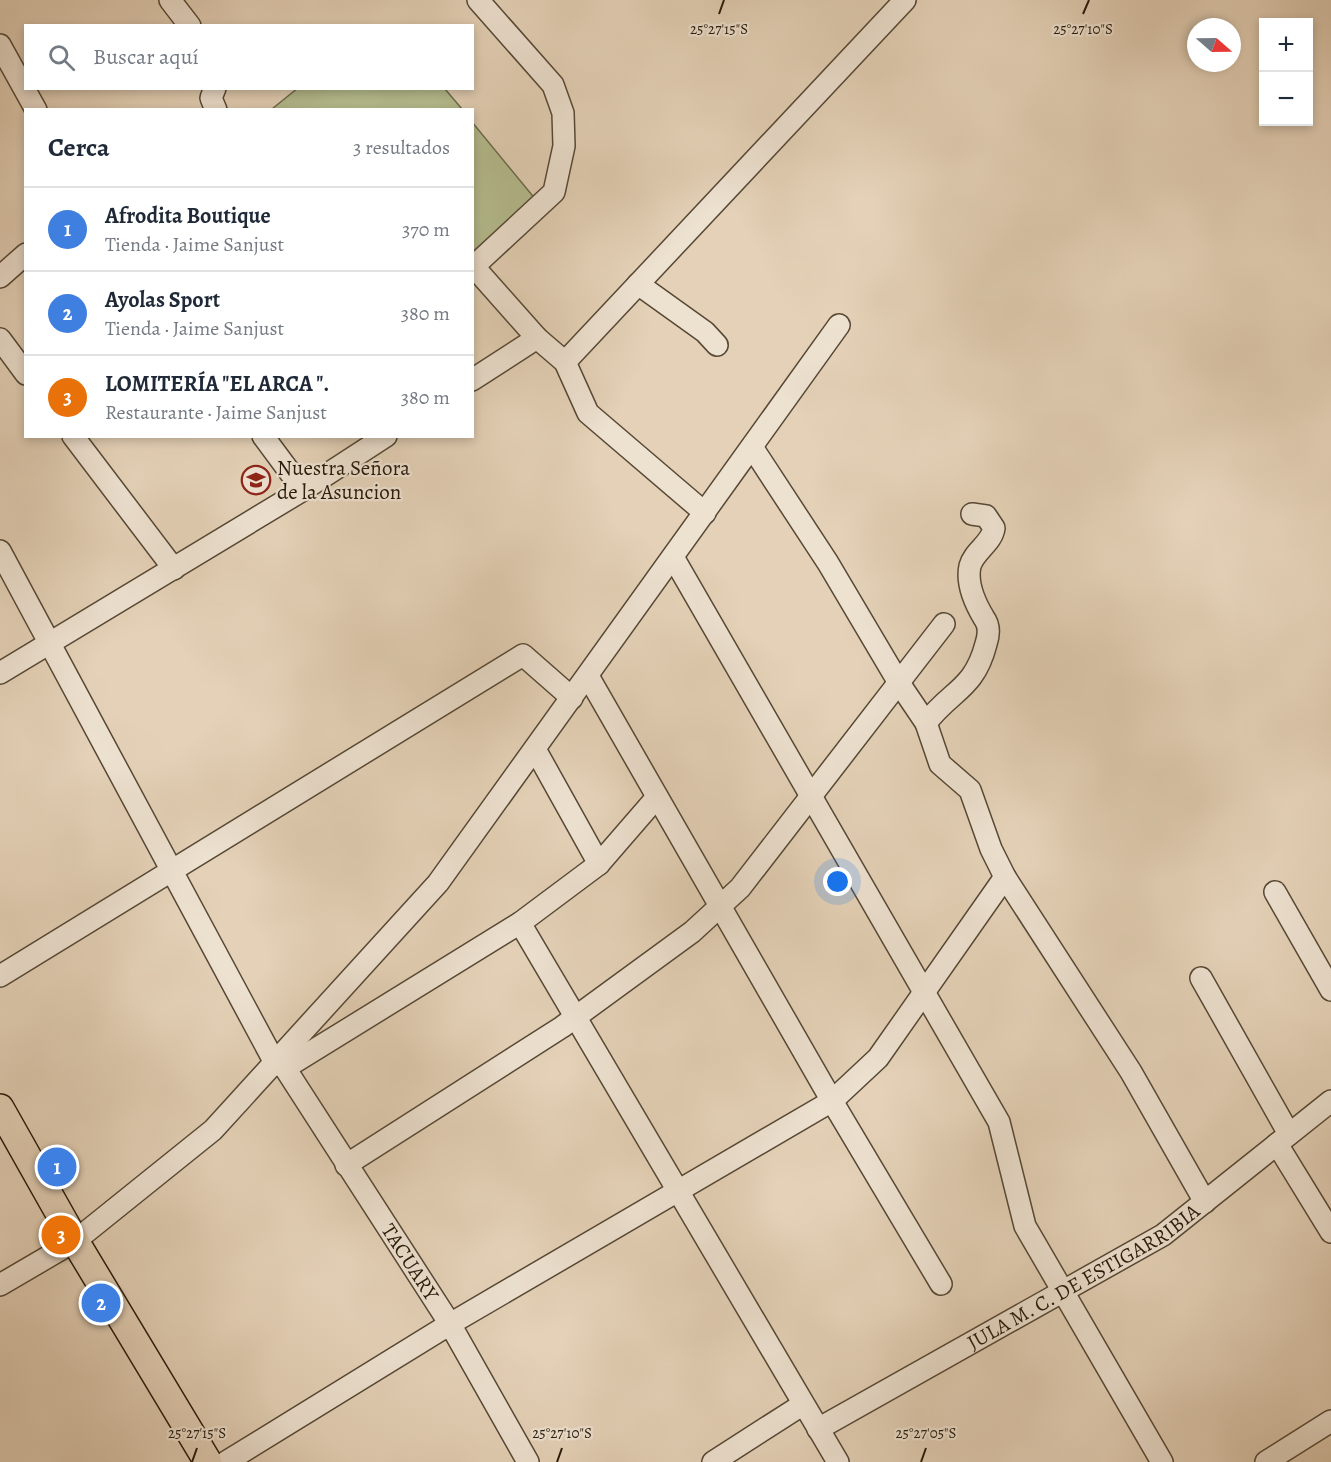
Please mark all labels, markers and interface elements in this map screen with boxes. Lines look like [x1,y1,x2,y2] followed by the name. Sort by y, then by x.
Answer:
[1187,18,1241,72] north arrow
[1259,18,1313,126] map controls
[1259,18,1313,72] button: +
[690,19,748,39] text: 25°27'15"S
[1053,19,1113,39] text: 25°27'10"S
[24,24,474,90] search box
[45,41,78,74] icon: search
[93,42,199,72] text: Buscar aquí
[1259,72,1313,126] button: −
[48,130,110,165] text: Cerca
[353,134,450,161] text: 3 resultados
[105,201,271,231] text: Afrodita Boutique
[64,216,71,243] text: 1
[402,216,450,243] text: 370 m
[105,231,284,258] text: Tienda · Jaime Sanjust
[105,285,220,315] text: Ayolas Sport
[63,300,72,327] text: 2
[401,300,450,327] text: 380 m
[105,315,284,342] text: Tienda · Jaime Sanjust
[105,369,329,399] text: LOMITERÍA "EL ARCA ".
[63,384,72,411] text: 3
[401,384,450,411] text: 380 m
[105,399,327,426] text: Restaurante · Jaime Sanjust
[277,454,410,506] place label: Nuestra Señora de la Asuncion
[240,464,272,496] school or university icon: Nuestra Señora de la Asuncion
[823,867,852,896] your location
[38,1144,76,1190] pin: 1
[962,1197,1206,1356] street label: JULA M. C. DE ESTIGARRIBIA
[42,1212,80,1258] pin: 3
[375,1218,446,1307] street label: TACUARY
[82,1280,120,1326] pin: 2
[168,1423,226,1443] text: 25°27'15"S
[532,1423,592,1443] text: 25°27'10"S
[895,1423,957,1443] text: 25°27'05"S

